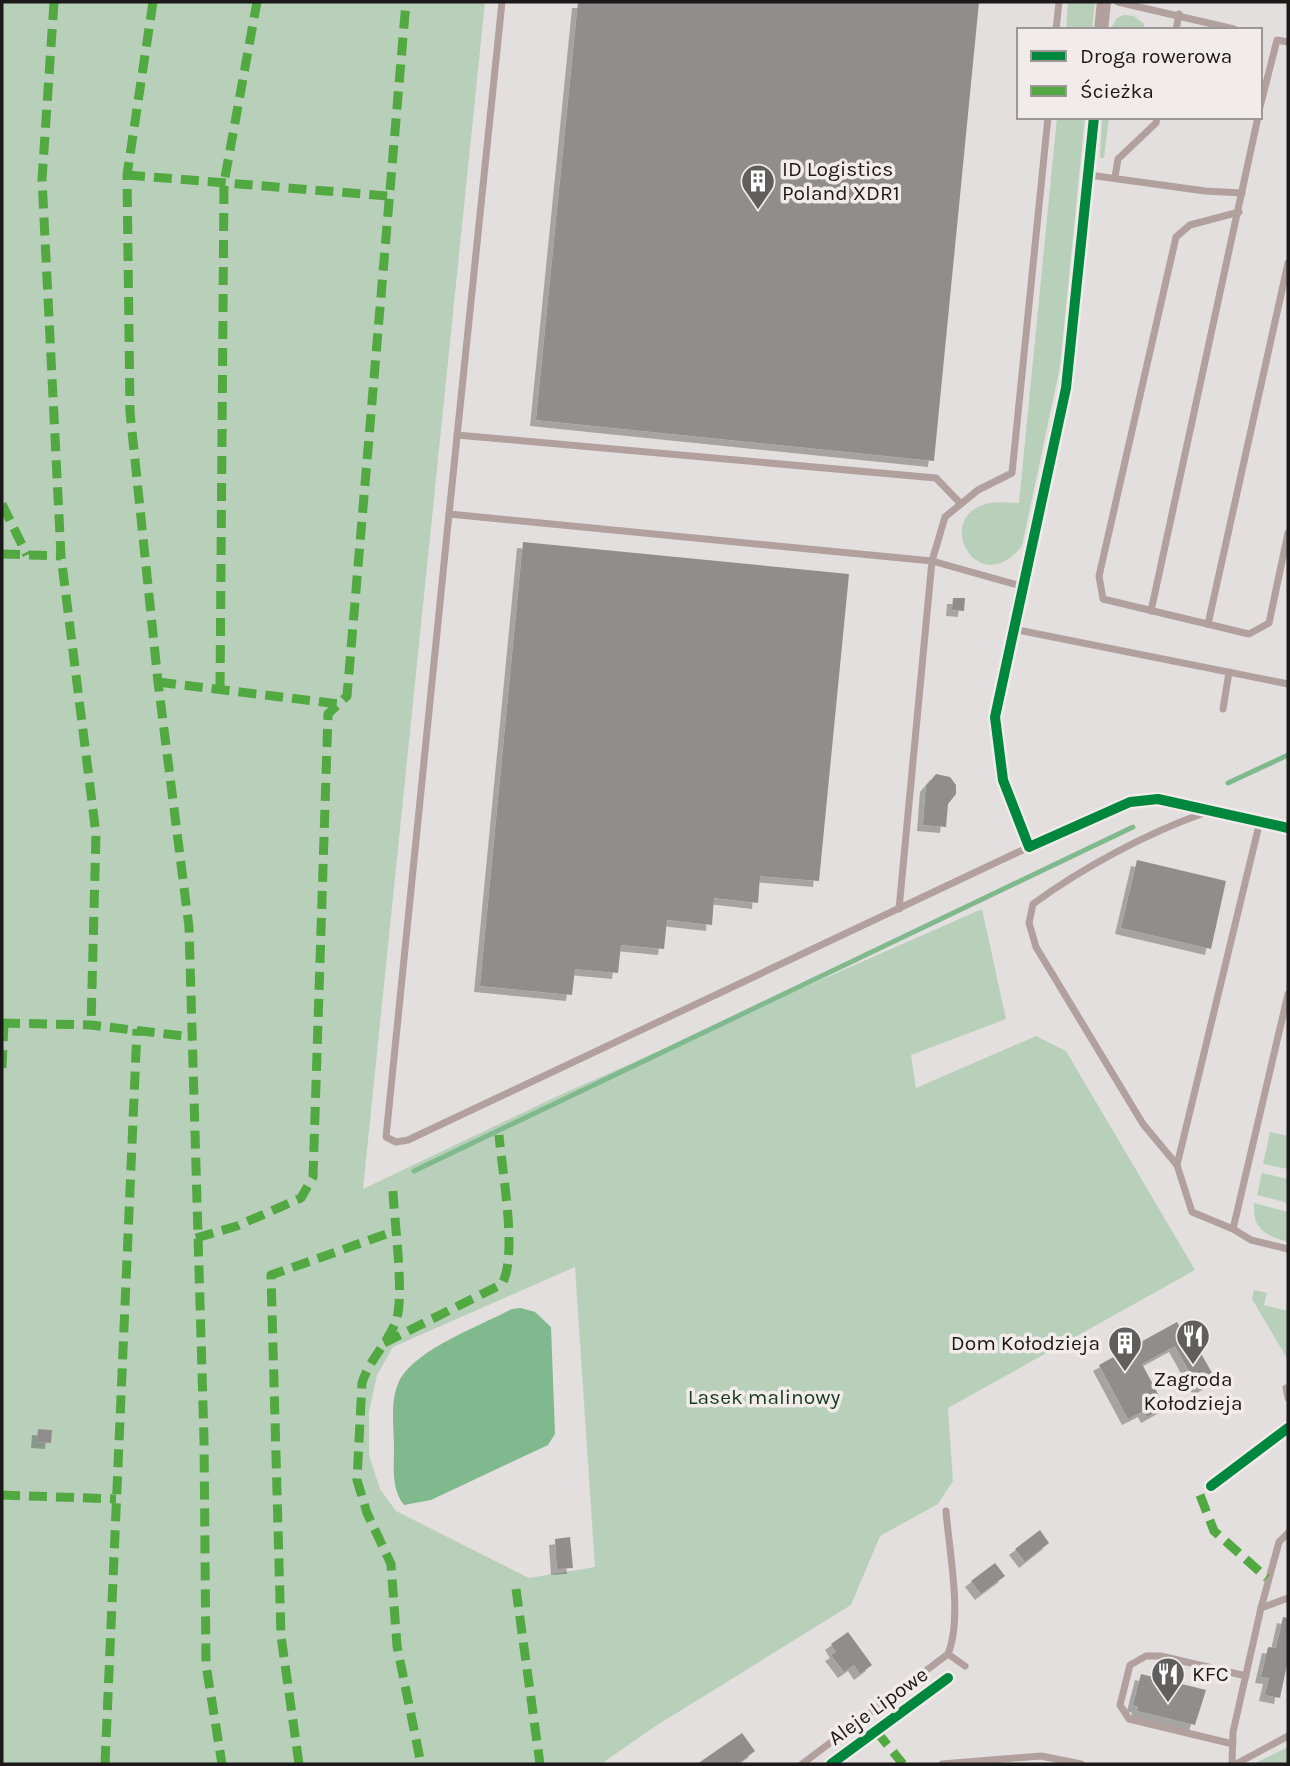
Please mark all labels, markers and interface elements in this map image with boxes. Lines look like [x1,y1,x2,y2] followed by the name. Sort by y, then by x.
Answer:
[1017,28,1262,119] legend
[1080,44,1232,68] text: Droga rowerowa
[1080,79,1154,103] text: Ścieżka
[782,157,900,205] place label: ID Logistics Poland XDR1
[739,162,777,211] building icon: ID Logistics Poland XDR1
[1174,1317,1212,1366] restaurant icon: Zagroda Kołodzieja
[1106,1324,1144,1373] building icon: Dom Kołodzieja
[951,1331,1100,1355] place label: Dom Kołodzieja
[1143,1367,1243,1415] place label: Zagroda Kołodzieja
[688,1385,840,1409] park label: Lasek malinowy
[1149,1655,1187,1704] restaurant icon: KFC
[824,1662,932,1750] street label: Aleje Lipowe
[1192,1662,1229,1686] place label: KFC

